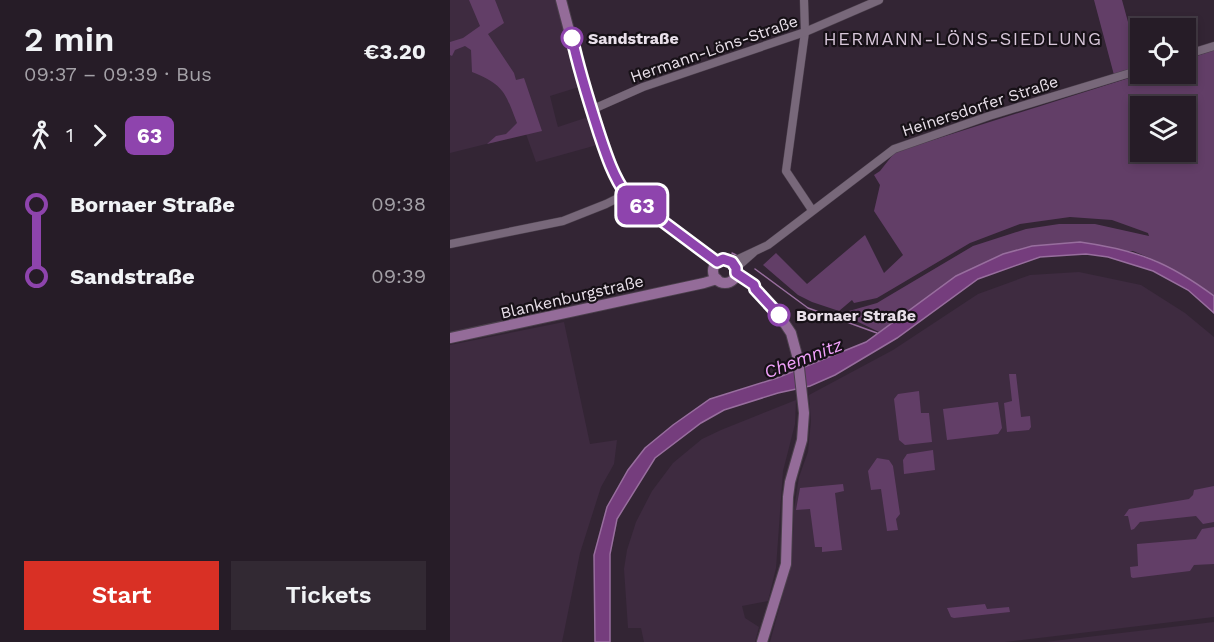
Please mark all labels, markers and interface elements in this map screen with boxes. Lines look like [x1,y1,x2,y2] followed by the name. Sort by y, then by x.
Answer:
[628,11,800,87] street label: Hermann-Löns-Straße
[1130,18,1196,162] map controls
[1130,18,1196,84] button: locate
[24,20,115,59] text: 2 min
[561,27,583,49] marker: Sandstraße
[823,28,1103,49] district label: HERMANN-LÖNS-SIEDLUNG
[588,29,679,48] place label: Sandstraße
[364,39,426,64] text: €3.20
[24,62,212,86] text: 09:37 – 09:39 · Bus
[899,72,1061,140] street label: Heinersdorfer Straße
[1130,96,1196,162] button: layers
[24,119,57,152] icon: walk
[83,119,116,152] icon: forward
[66,123,74,147] text: 1
[137,123,162,148] text: 63
[615,186,669,224] line badge: 63
[70,192,235,217] text: Bornaer Straße
[371,192,426,216] text: 09:38
[629,193,655,218] text: 63
[70,264,195,289] text: Sandstraße
[371,264,426,288] text: 09:39
[499,271,645,323] street label: Blankenburgstraße
[768,304,790,326] marker: Bornaer Straße
[796,306,916,325] place label: Bornaer Straße
[761,333,846,382] water label: Chemnitz
[24,561,219,630] button: Start
[231,561,426,630] button: Tickets

